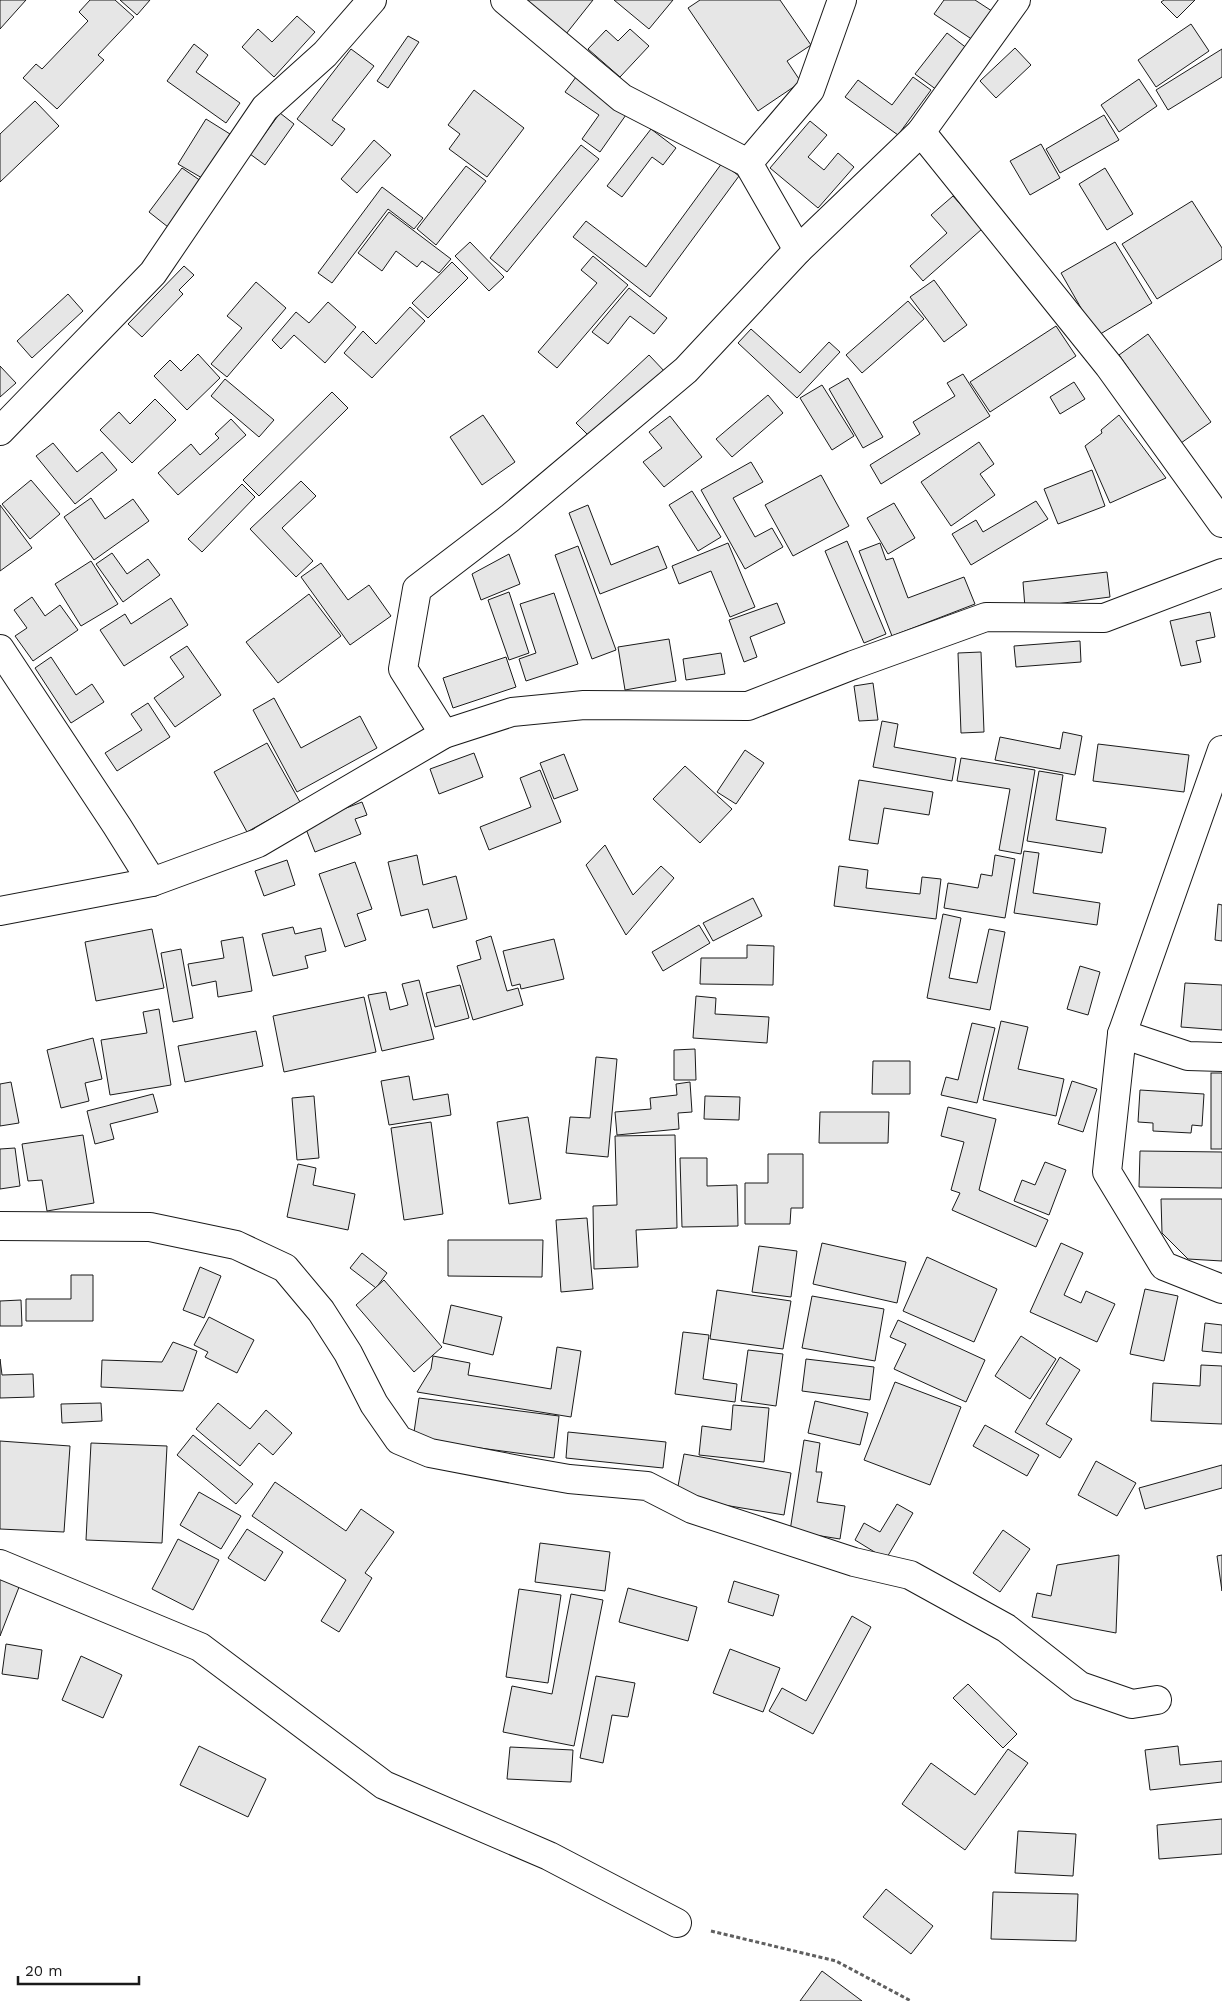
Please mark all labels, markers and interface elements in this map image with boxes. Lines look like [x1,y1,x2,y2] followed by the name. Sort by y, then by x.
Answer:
[18,1954,139,1986] scale bar
[25,1962,63,1980] text: 20 m

